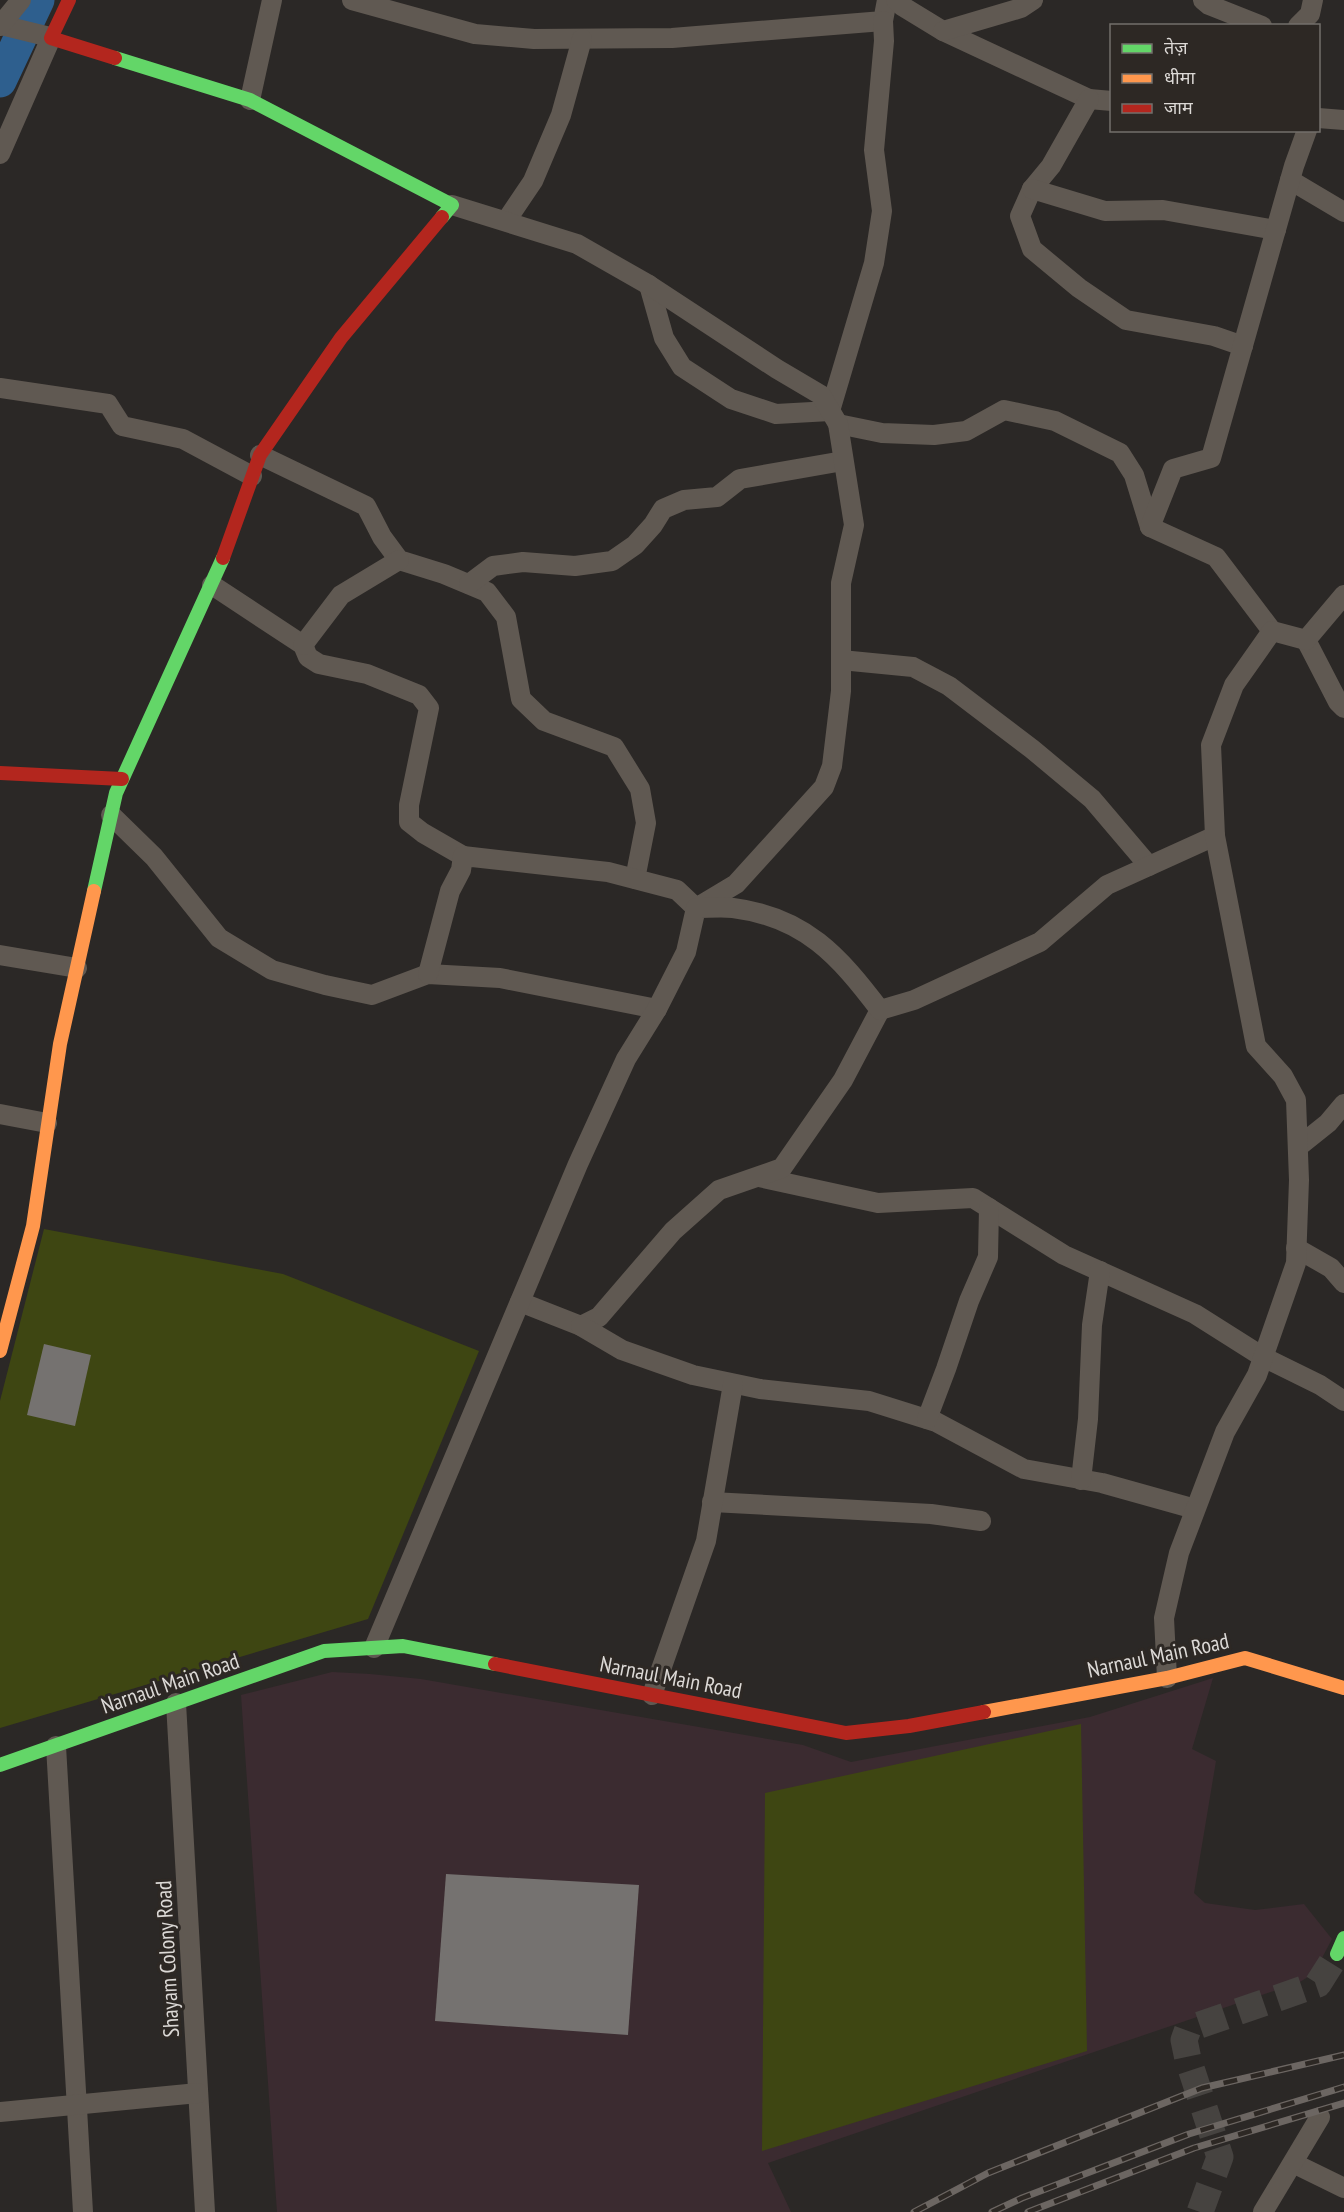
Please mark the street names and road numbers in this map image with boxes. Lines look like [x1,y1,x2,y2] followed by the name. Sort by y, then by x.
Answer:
[1085,1626,1231,1684] street label: Narnaul Main Road
[97,1646,243,1720] street label: Narnaul Main Road
[598,1650,744,1704] street label: Narnaul Main Road
[149,1880,185,2038] street label: Shayam Colony Road

